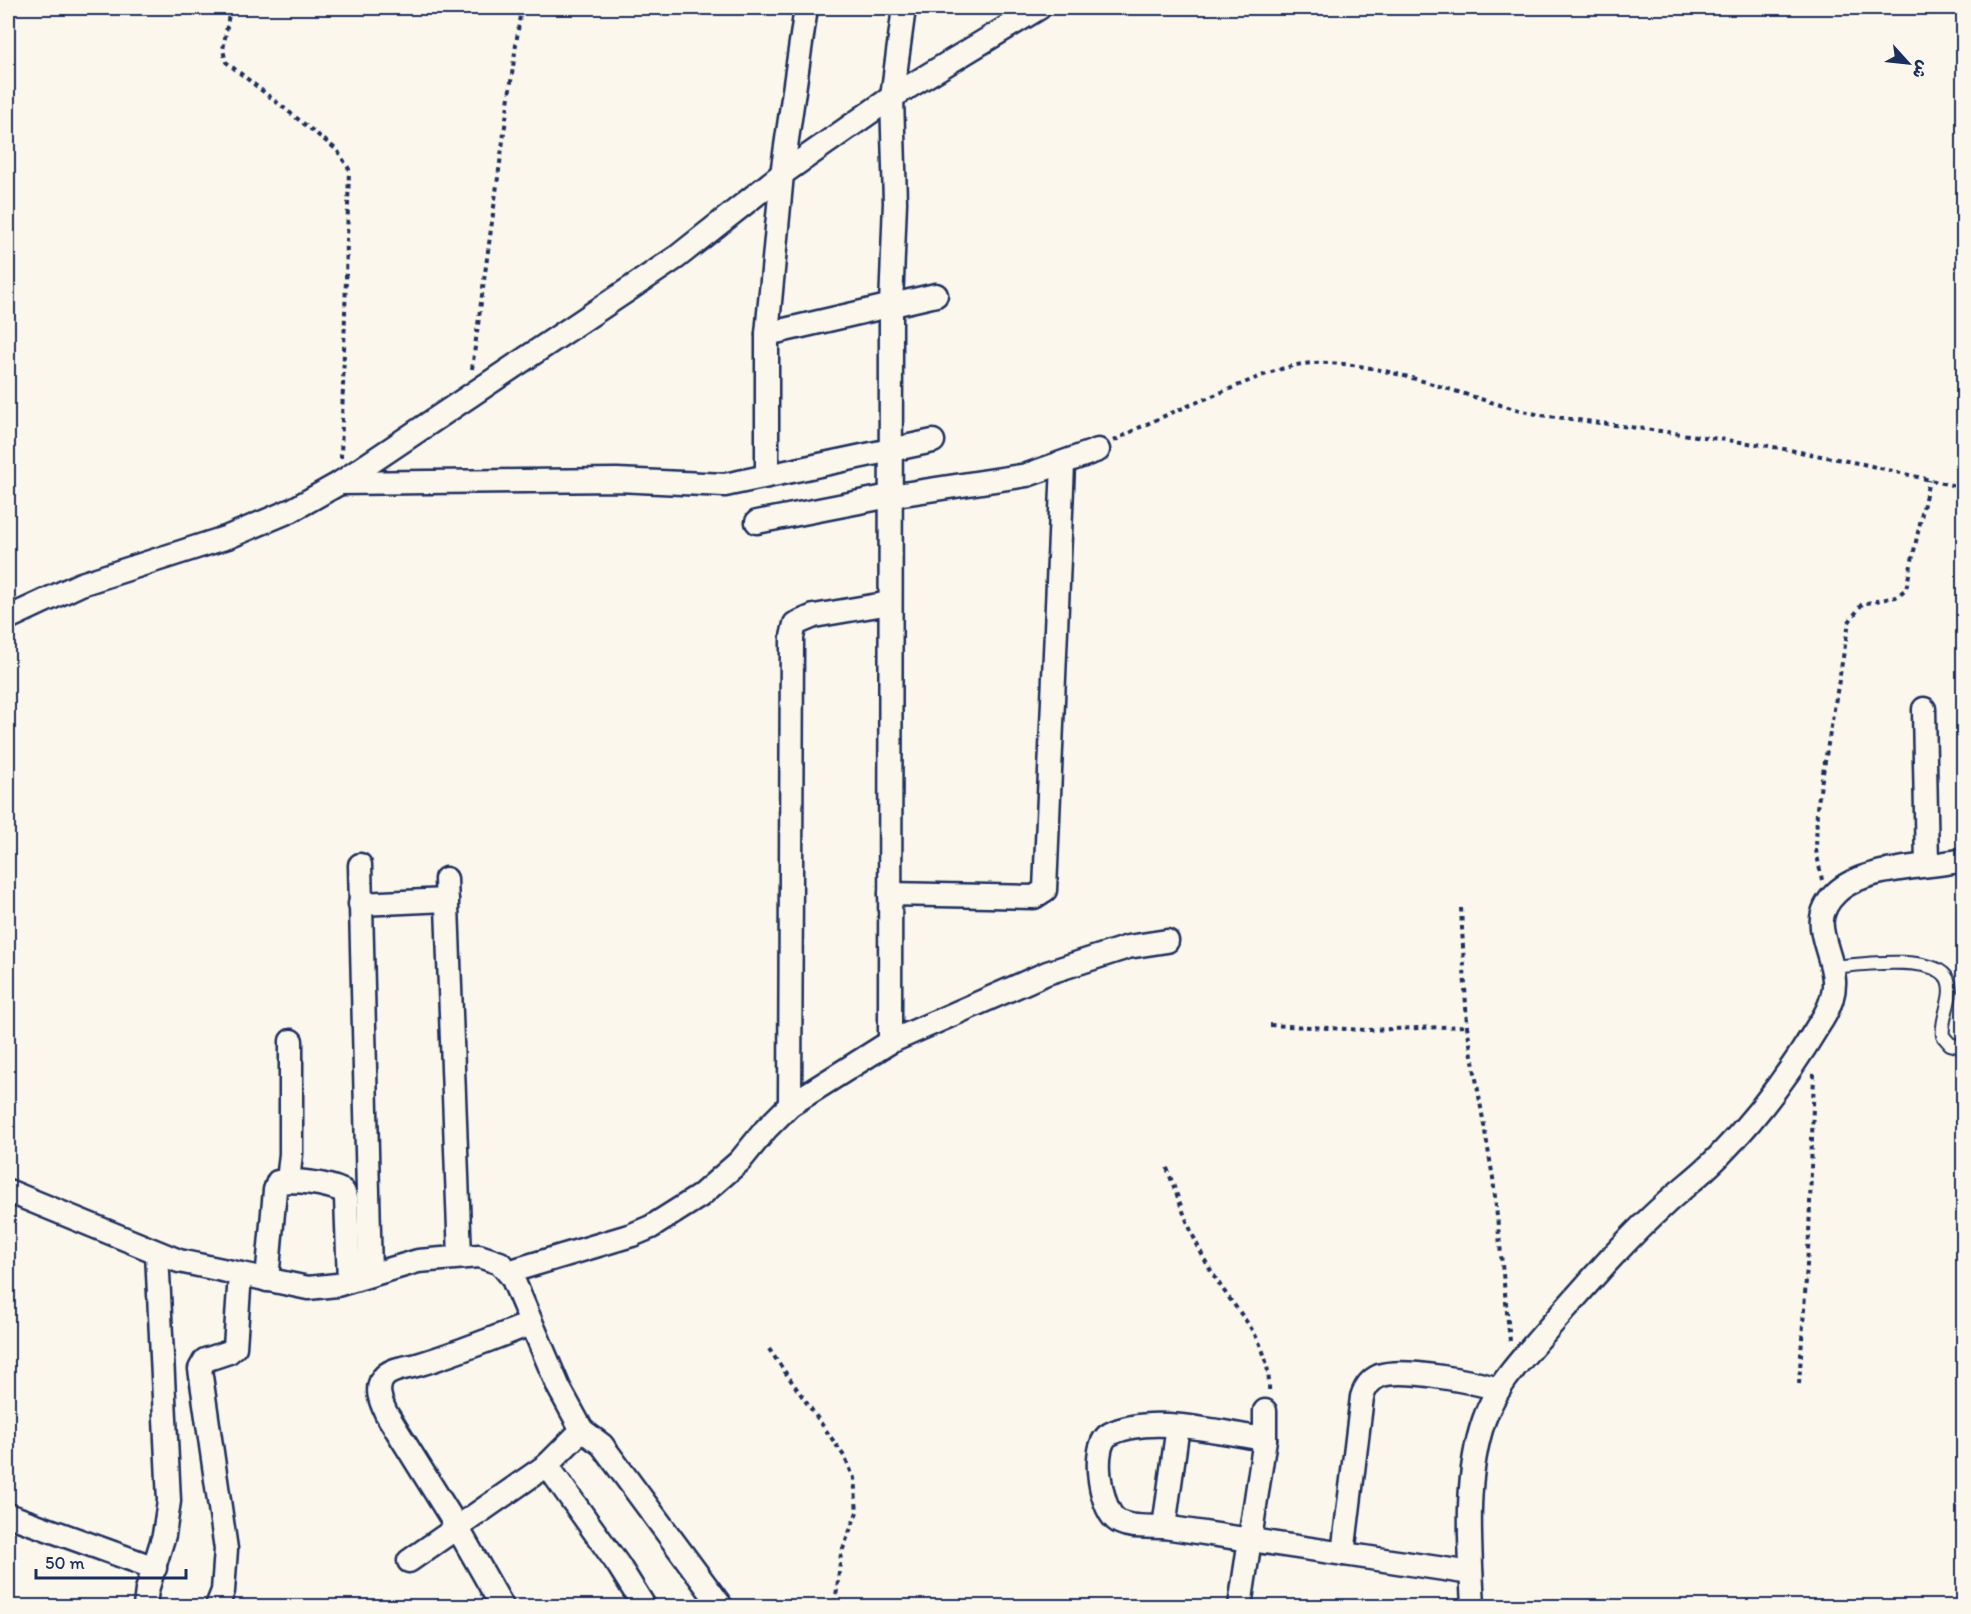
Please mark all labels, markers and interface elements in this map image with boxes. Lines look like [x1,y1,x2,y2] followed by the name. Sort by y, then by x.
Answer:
[1878,33,1938,93] north arrow
[1908,57,1933,82] text: ش
[36,1542,186,1580] scale bar
[45,1552,85,1574] text: 50 m

